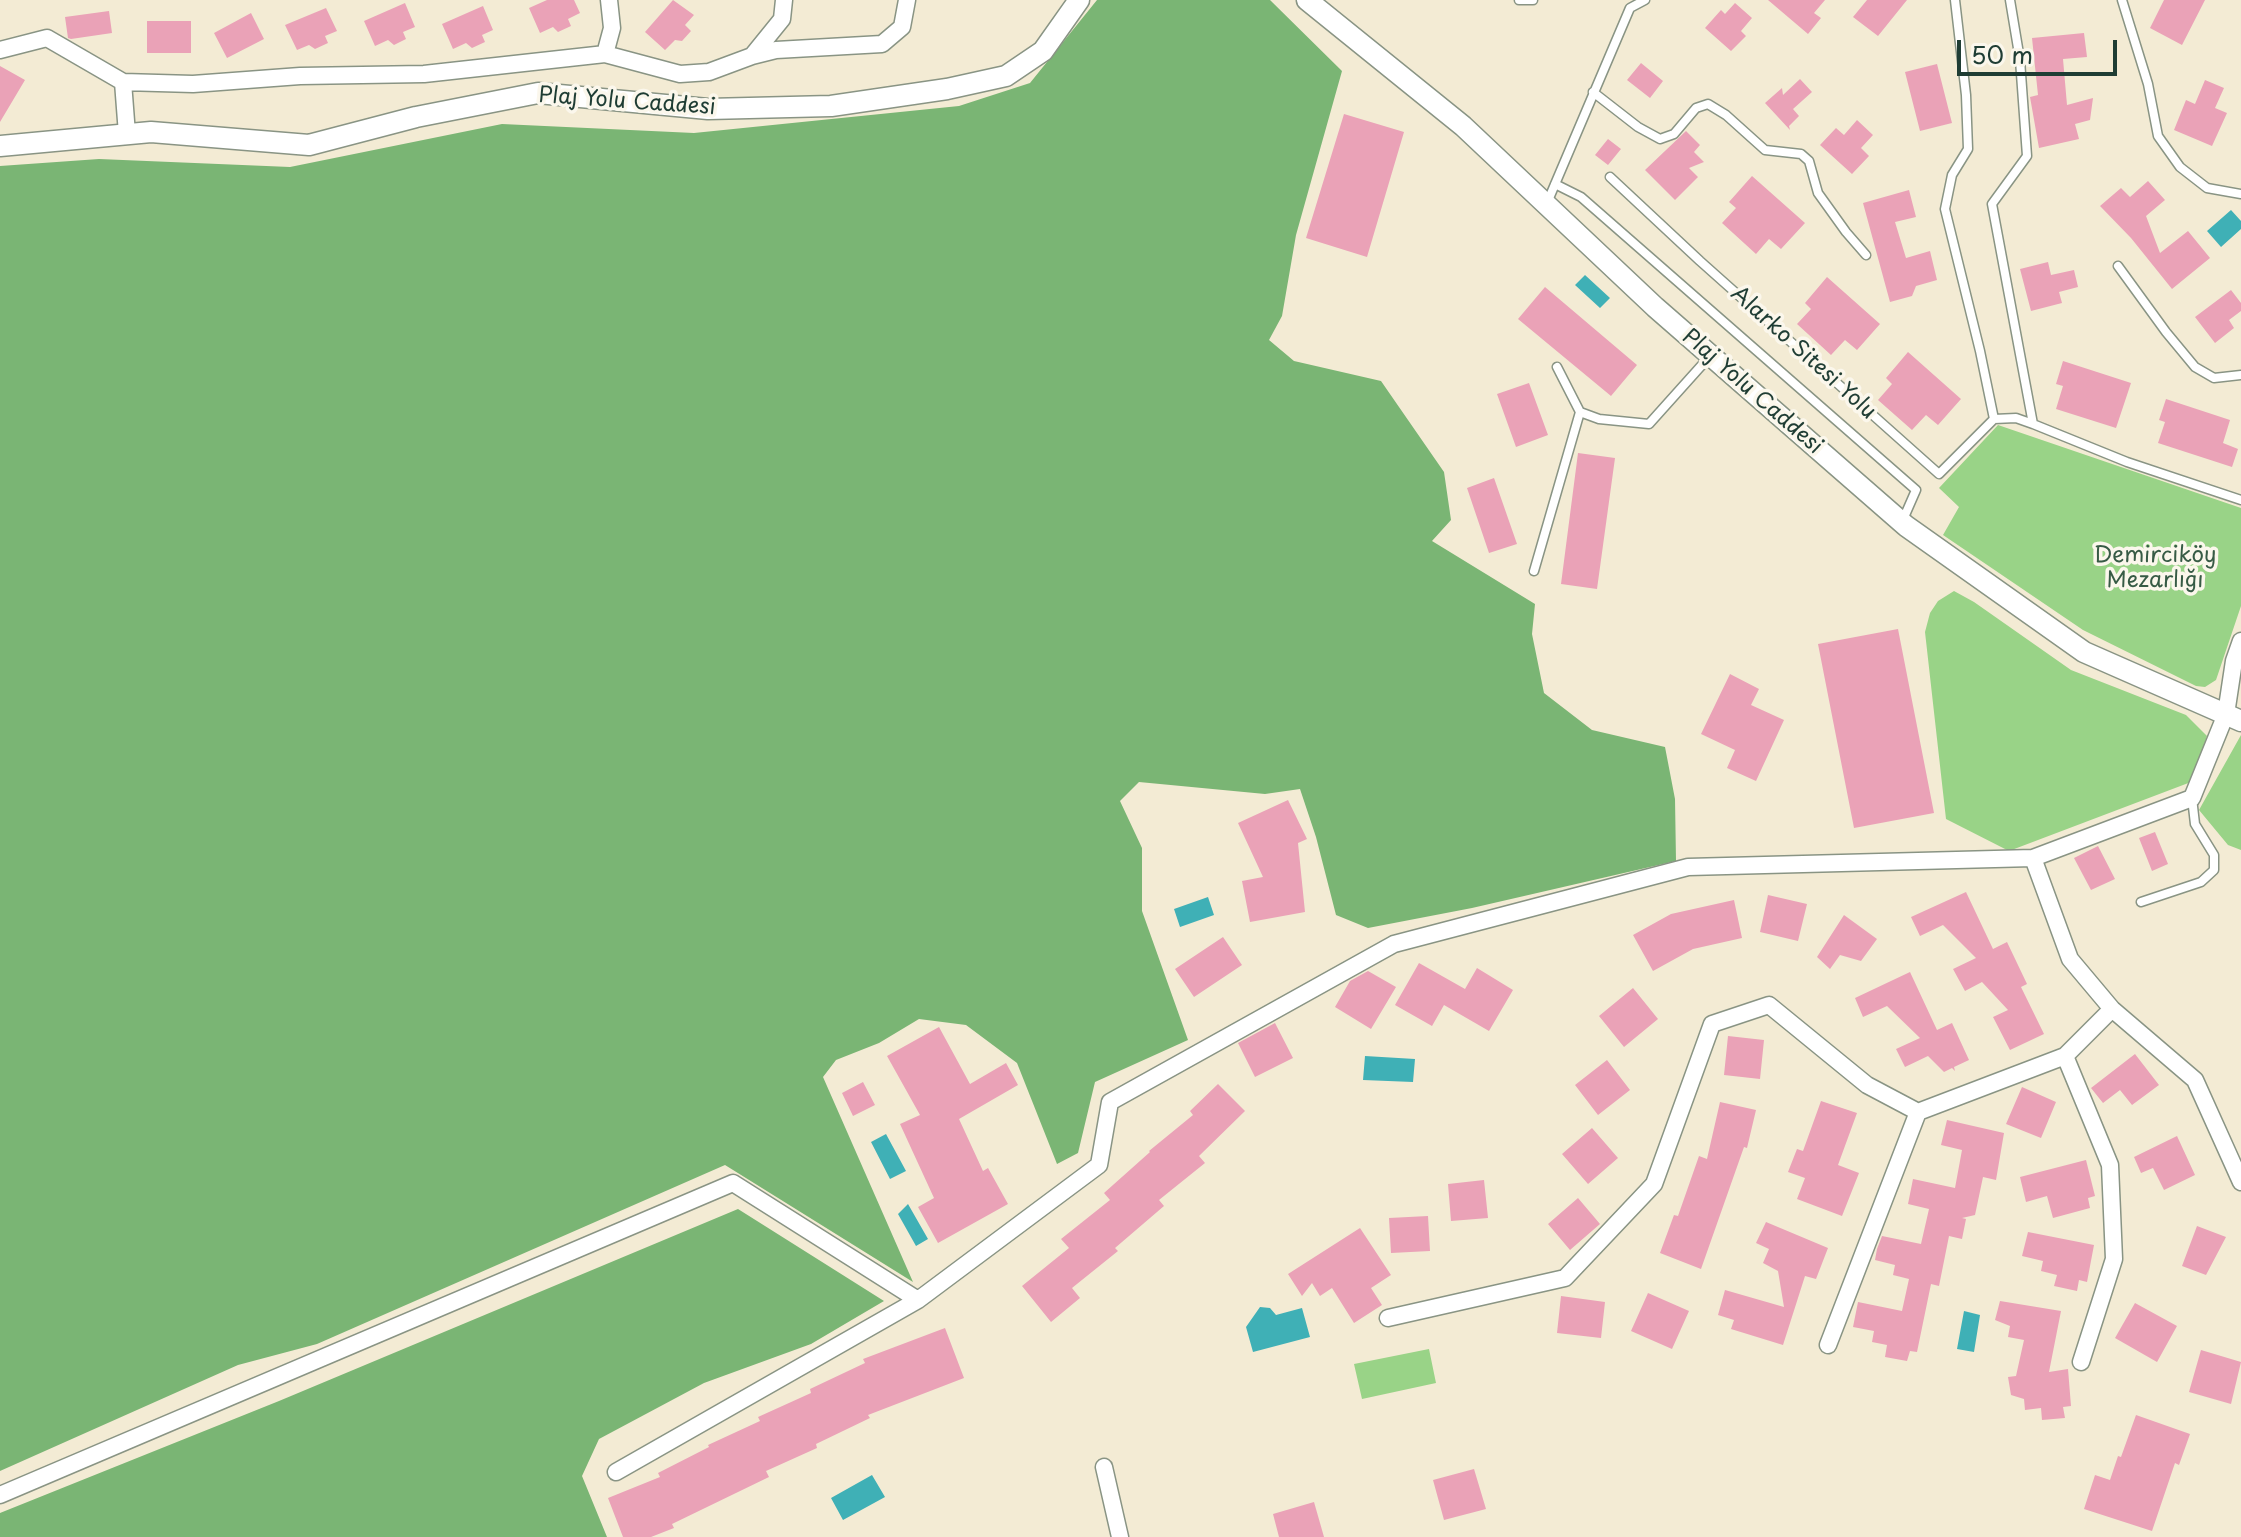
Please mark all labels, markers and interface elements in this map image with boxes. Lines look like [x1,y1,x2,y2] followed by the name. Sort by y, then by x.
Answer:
[1961,24,2121,74] scale bar
[1971,36,2033,72] text: 50 m
[538,83,716,121] street label: Plaj Yolu Caddesi
[1725,281,1881,425] street label: Alarko Sitesi Yolu
[1676,324,1828,460] street label: Plaj Yolu Caddesi
[2094,543,2216,594] park label: Demirciköy Mezarlığı

